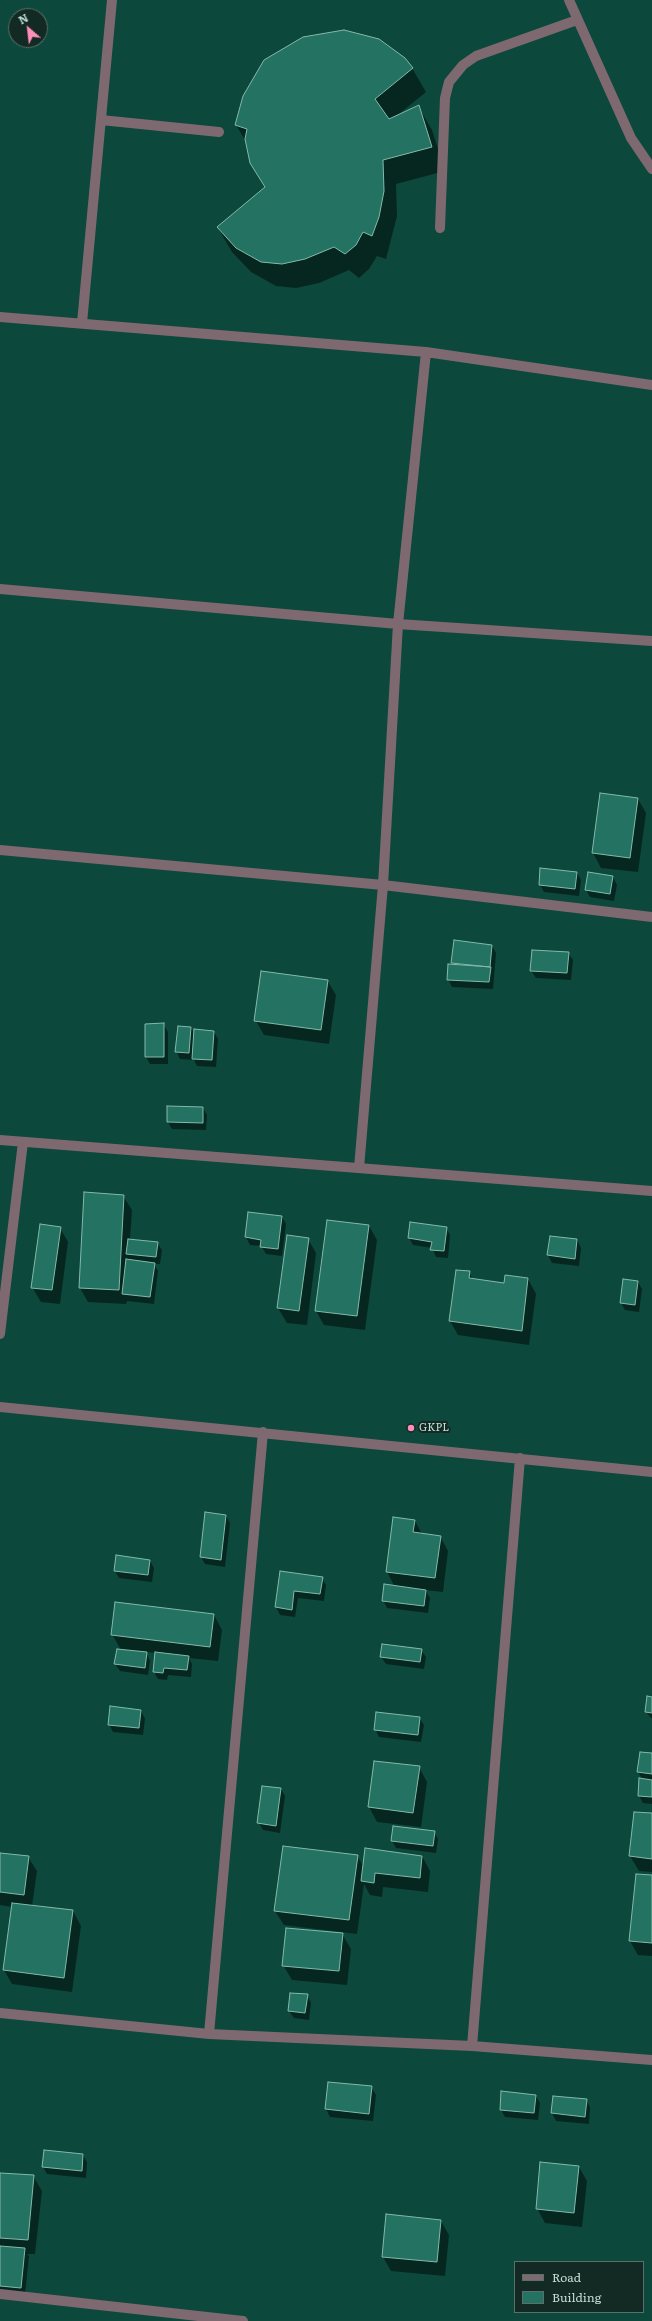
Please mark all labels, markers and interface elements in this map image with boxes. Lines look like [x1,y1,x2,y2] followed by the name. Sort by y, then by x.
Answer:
[8,8,48,48] north arrow
[15,9,31,28] text: N
[419,1421,449,1435] place label: GKPL
[406,1423,416,1433] marker: GKPL
[514,2261,644,2313] legend
[552,2268,581,2286] text: Road
[552,2288,601,2306] text: Building

